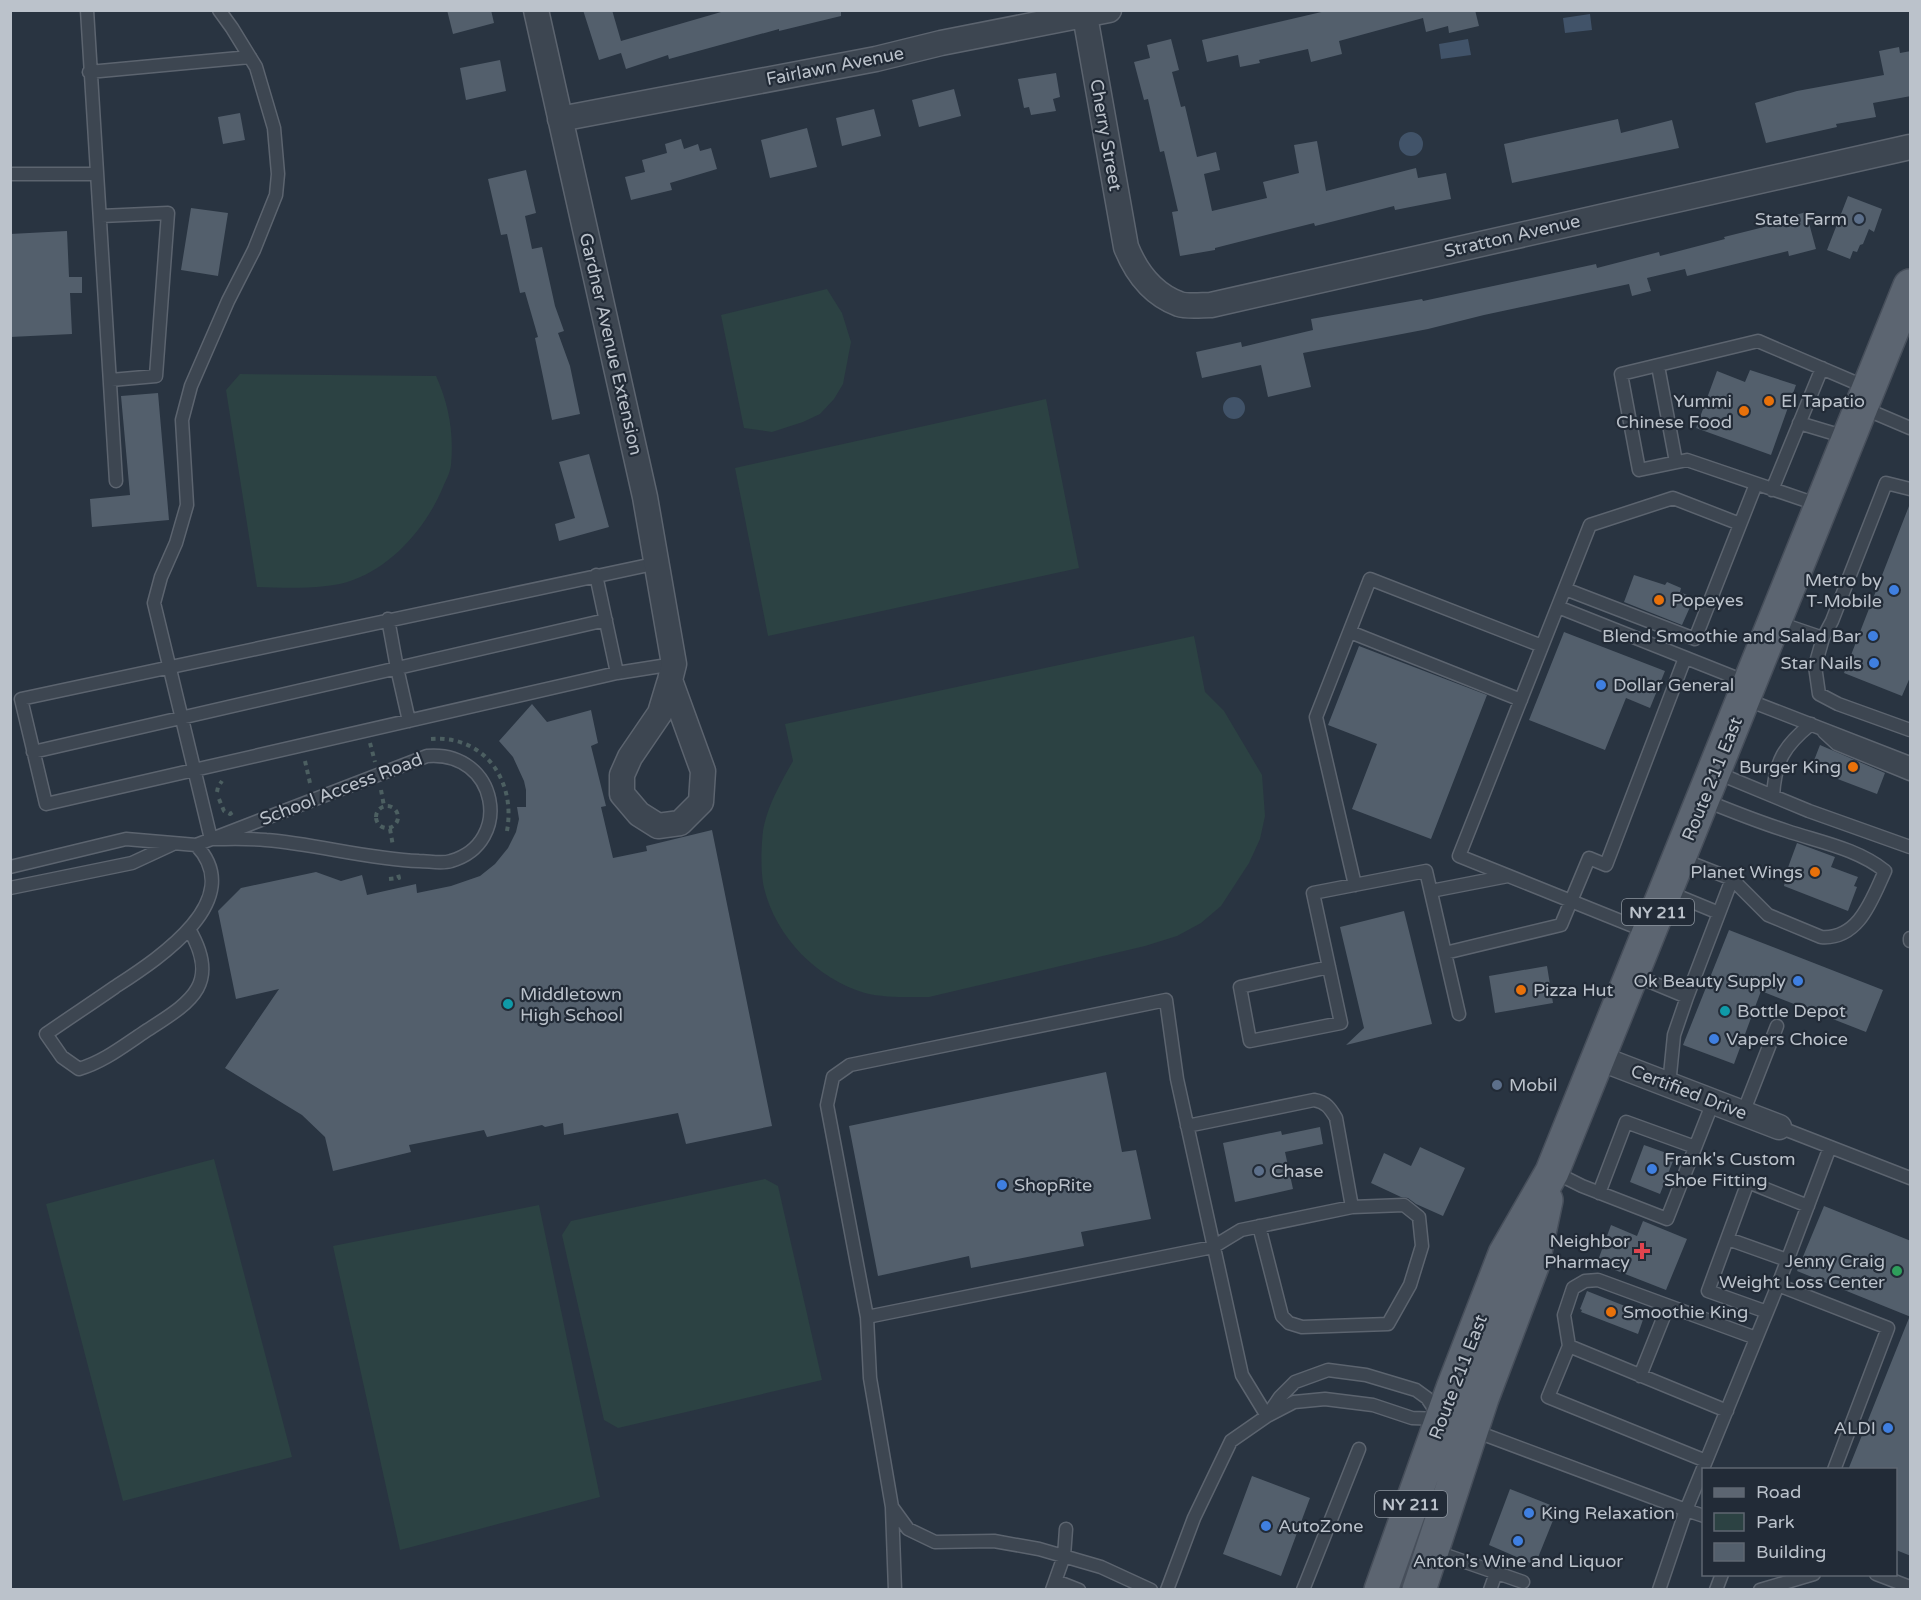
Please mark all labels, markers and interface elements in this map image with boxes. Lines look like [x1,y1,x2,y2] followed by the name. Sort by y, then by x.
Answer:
[764,42,906,90] street label: Fairlawn Avenue
[1085,77,1127,193] street label: Cherry Street
[1755,208,1847,230] place label: State Farm
[1442,210,1582,262] street label: Stratton Avenue
[1852,212,1866,226] marker: State Farm
[575,231,647,457] street label: Gardner Avenue Extension
[1616,390,1732,433] place label: Yummi Chinese Food
[1781,390,1865,412] place label: El Tapatio
[1762,394,1776,408] marker: El Tapatio
[1737,404,1751,418] marker: Yummi Chinese Food
[1805,569,1882,612] place label: Metro by T-Mobile
[1887,583,1901,597] marker: Metro by T-Mobile
[1671,589,1744,611] place label: Popeyes
[1652,593,1666,607] marker: Popeyes
[1602,625,1861,647] place label: Blend Smoothie and Salad Bar
[1866,629,1880,643] marker: Blend Smoothie and Salad Bar
[1781,652,1862,674] place label: Star Nails
[1867,656,1881,670] marker: Star Nails
[1613,674,1734,696] place label: Dollar General
[1594,678,1608,692] marker: Dollar General
[1677,714,1747,844] street label: Route 211 East
[257,748,425,830] street label: School Access Road
[1739,756,1841,778] place label: Burger King
[1846,760,1860,774] marker: Burger King
[1690,861,1803,883] place label: Planet Wings
[1808,865,1822,879] marker: Planet Wings
[1622,899,1694,925] road number: NY 211
[1634,970,1786,992] place label: Ok Beauty Supply
[1791,974,1805,988] marker: Ok Beauty Supply
[1533,979,1613,1001] place label: Pizza Hut
[520,983,623,1026] place label: Middletown High School
[1514,983,1528,997] marker: Pizza Hut
[501,997,515,1011] marker: Middletown High School
[1737,1000,1846,1022] place label: Bottle Depot
[1718,1004,1732,1018] marker: Bottle Depot
[1726,1028,1848,1050] place label: Vapers Choice
[1707,1032,1721,1046] marker: Vapers Choice
[1628,1060,1750,1124] street label: Certified Drive
[1509,1074,1557,1096] place label: Mobil
[1490,1078,1504,1092] marker: Mobil
[1664,1148,1796,1191] place label: Frank's Custom Shoe Fitting
[1271,1160,1323,1182] place label: Chase
[1645,1162,1659,1176] marker: Frank's Custom Shoe Fitting
[1252,1164,1266,1178] marker: Chase
[1014,1174,1092,1196] place label: ShopRite
[995,1178,1009,1192] marker: ShopRite
[1544,1230,1630,1273] place label: Neighbor Pharmacy
[1635,1244,1649,1258] marker: Neighbor Pharmacy
[1719,1250,1885,1293] place label: Jenny Craig Weight Loss Center
[1890,1264,1904,1278] marker: Jenny Craig Weight Loss Center
[1623,1301,1748,1323] place label: Smoothie King
[1604,1305,1618,1319] marker: Smoothie King
[1424,1311,1492,1442] street label: Route 211 East
[1834,1417,1876,1439] place label: ALDI
[1881,1421,1895,1435] marker: ALDI
[1702,1468,1897,1576] legend
[1756,1481,1801,1503] text: Road
[1375,1491,1447,1517] road number: NY 211
[1541,1502,1675,1524] place label: King Relaxation
[1522,1506,1536,1520] marker: King Relaxation
[1756,1511,1795,1533] text: Park
[1278,1515,1363,1537] place label: AutoZone
[1259,1519,1273,1533] marker: AutoZone
[1511,1534,1525,1548] marker: Anton's Wine and Liquor
[1756,1541,1826,1563] text: Building
[1413,1550,1623,1572] place label: Anton's Wine and Liquor

